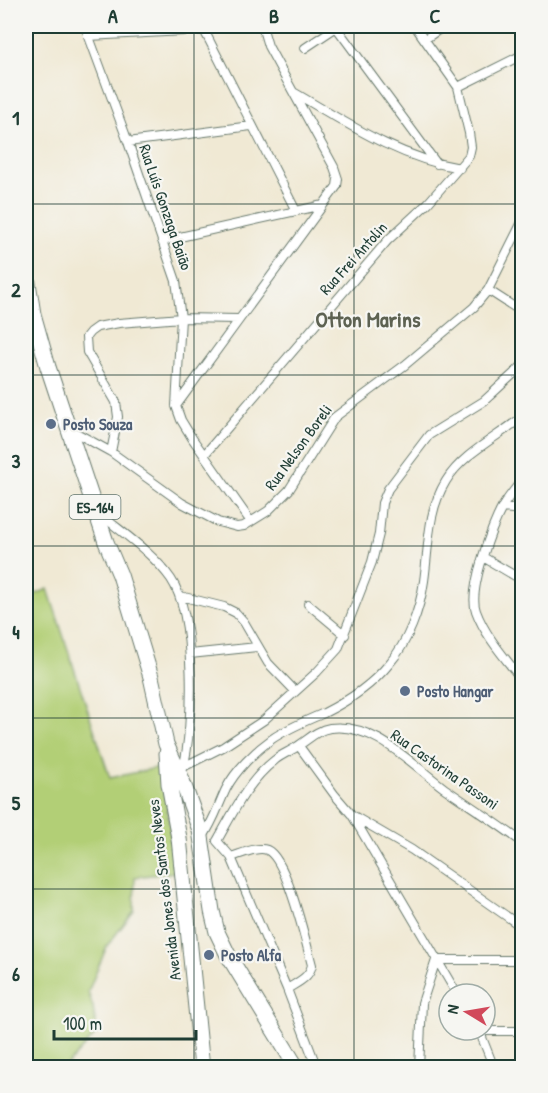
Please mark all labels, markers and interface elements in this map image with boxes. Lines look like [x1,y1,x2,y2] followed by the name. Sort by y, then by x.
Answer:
[108,2,118,29] text: A
[269,2,279,29] text: B
[430,2,441,29] text: C
[12,104,20,131] text: 1
[134,141,198,273] street label: Rua Luís Gonzaga Baião
[314,217,392,299] street label: Rua Frei Antolin
[11,276,21,303] text: 2
[316,304,421,334] district label: Otton Marins
[259,400,337,494] street label: Rua Nelson Boreli
[63,413,133,435] place label: Posto Souza
[44,417,58,431] marker: Posto Souza
[12,447,21,474] text: 3
[70,495,121,519] road number: ES-164
[12,618,20,645] text: 4
[417,680,494,703] place label: Posto Hangar
[398,684,412,698] marker: Posto Hangar
[387,723,503,815] street label: Rua Castorina Passoni
[12,789,21,816] text: 5
[142,798,186,982] street label: Avenida Jones dos Santos Neves
[221,944,282,966] place label: Posto Alfa
[202,948,216,962] marker: Posto Alfa
[12,960,20,987] text: 6
[437,982,497,1042] north arrow
[441,1002,464,1015] text: N
[54,1003,196,1041] scale bar
[63,1011,102,1036] text: 100 m

